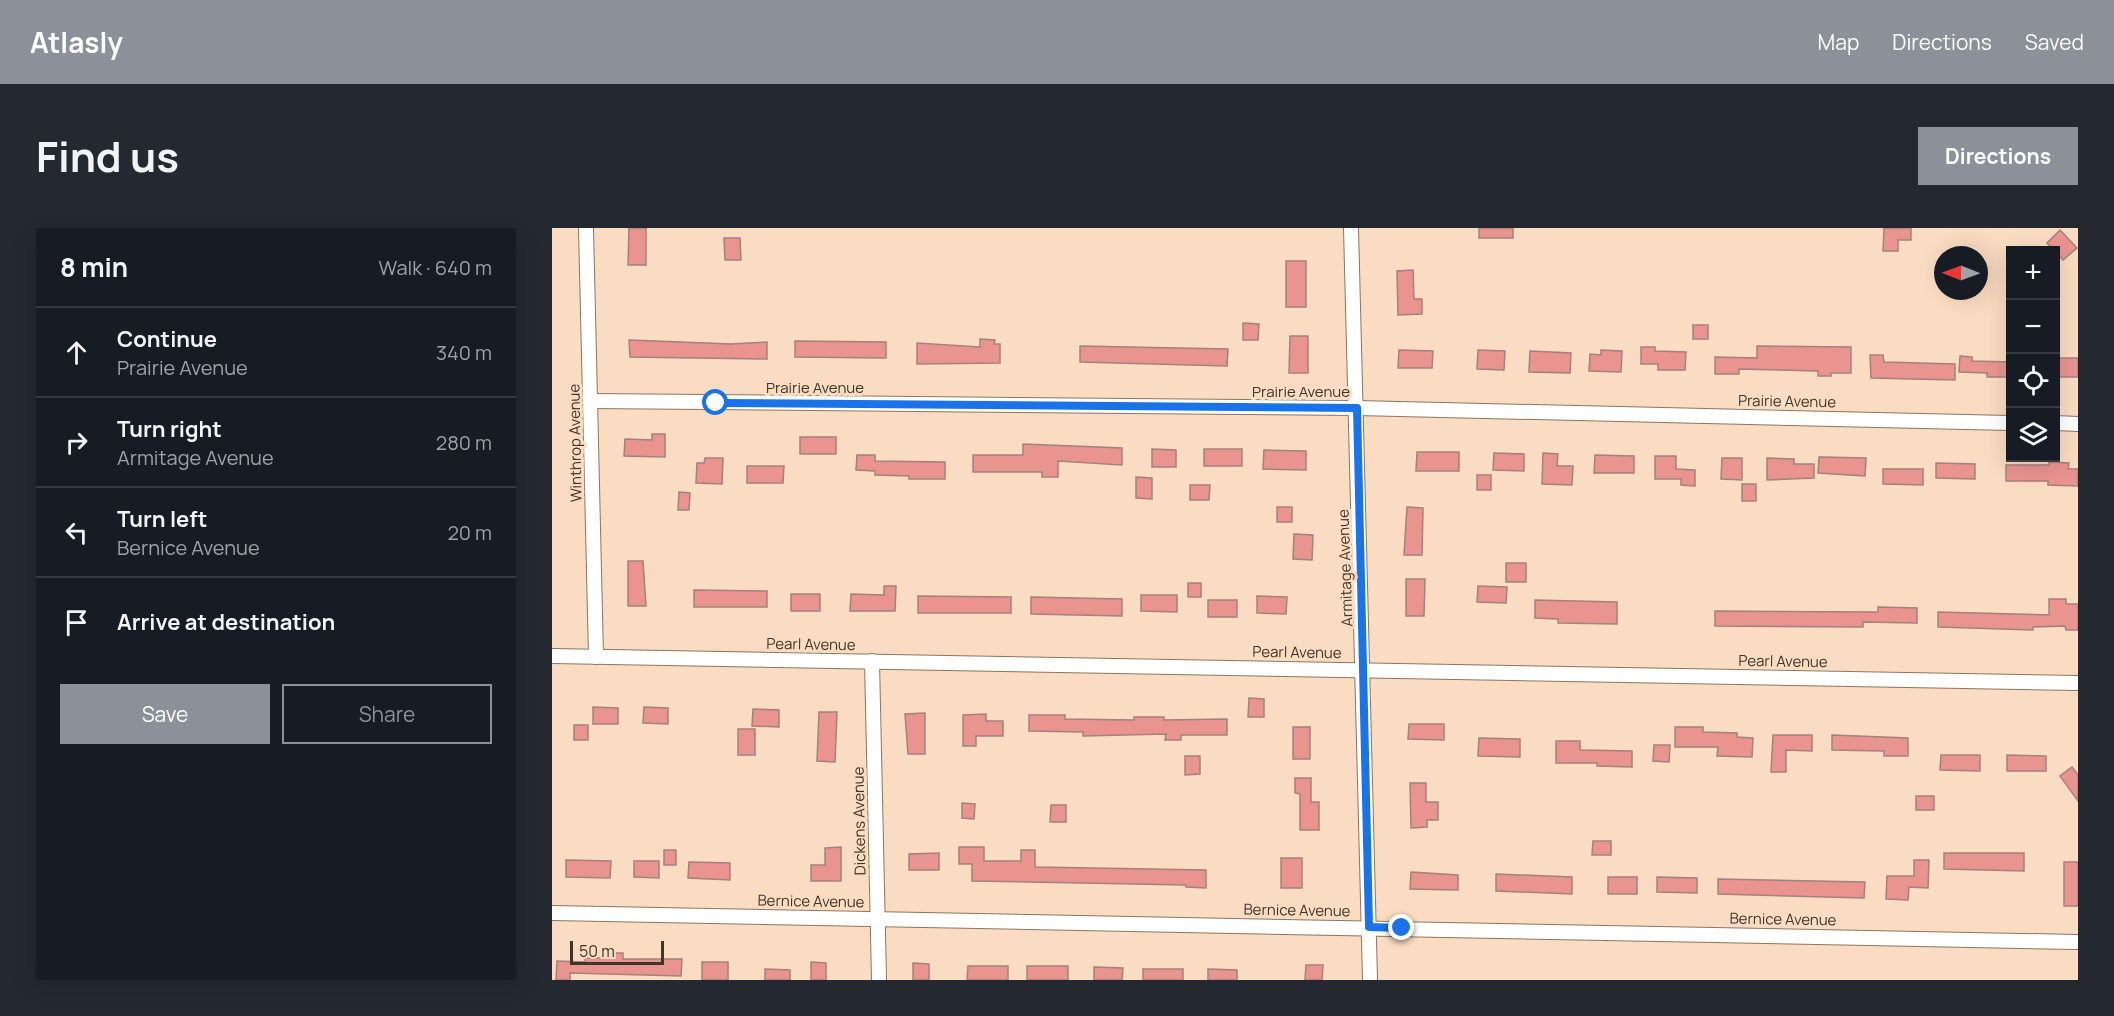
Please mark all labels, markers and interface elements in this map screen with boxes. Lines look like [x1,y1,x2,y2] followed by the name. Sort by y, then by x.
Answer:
[30,23,123,61] text: Atlasly
[1818,28,1859,56] text: Map
[1892,28,1992,56] text: Directions
[2025,28,2084,56] text: Saved
[36,127,179,185] text: Find us
[1918,127,2078,185] button: Directions
[1934,246,1988,300] north arrow
[2006,246,2060,462] map controls
[2006,246,2060,300] button: +
[60,249,128,285] text: 8 min
[379,254,492,281] text: Walk · 640 m
[2006,300,2060,354] button: −
[117,324,217,354] text: Continue
[60,336,93,369] icon: ahead
[436,339,492,366] text: 340 m
[117,354,248,381] text: Prairie Avenue
[2006,354,2060,408] button: locate
[766,377,864,398] street label: Prairie Avenue
[1252,381,1350,402] street label: Prairie Avenue
[563,383,587,502] street label: Winthrop Avenue
[702,389,728,415] route start
[1738,390,1836,412] street label: Prairie Avenue
[2006,408,2060,462] button: layers
[117,414,222,444] text: Turn right
[60,426,93,459] icon: right
[436,429,492,456] text: 280 m
[117,444,274,471] text: Armitage Avenue
[117,504,207,534] text: Turn left
[1332,509,1358,627] street label: Armitage Avenue
[60,516,93,549] icon: left
[447,519,492,546] text: 20 m
[117,534,260,561] text: Bernice Avenue
[60,606,93,639] icon: arrive
[117,607,335,637] text: Arrive at destination
[766,633,856,655] street label: Pearl Avenue
[1252,641,1342,663] street label: Pearl Avenue
[1738,650,1828,672] street label: Pearl Avenue
[60,684,270,744] button: Save
[282,684,492,744] button: Share
[848,766,870,876] street label: Dickens Avenue
[757,890,865,912] street label: Bernice Avenue
[1243,899,1351,921] street label: Bernice Avenue
[1729,908,1837,930] street label: Bernice Avenue
[1388,914,1414,940] route end
[570,938,664,966] scale bar
[579,940,615,962] text: 50 m

